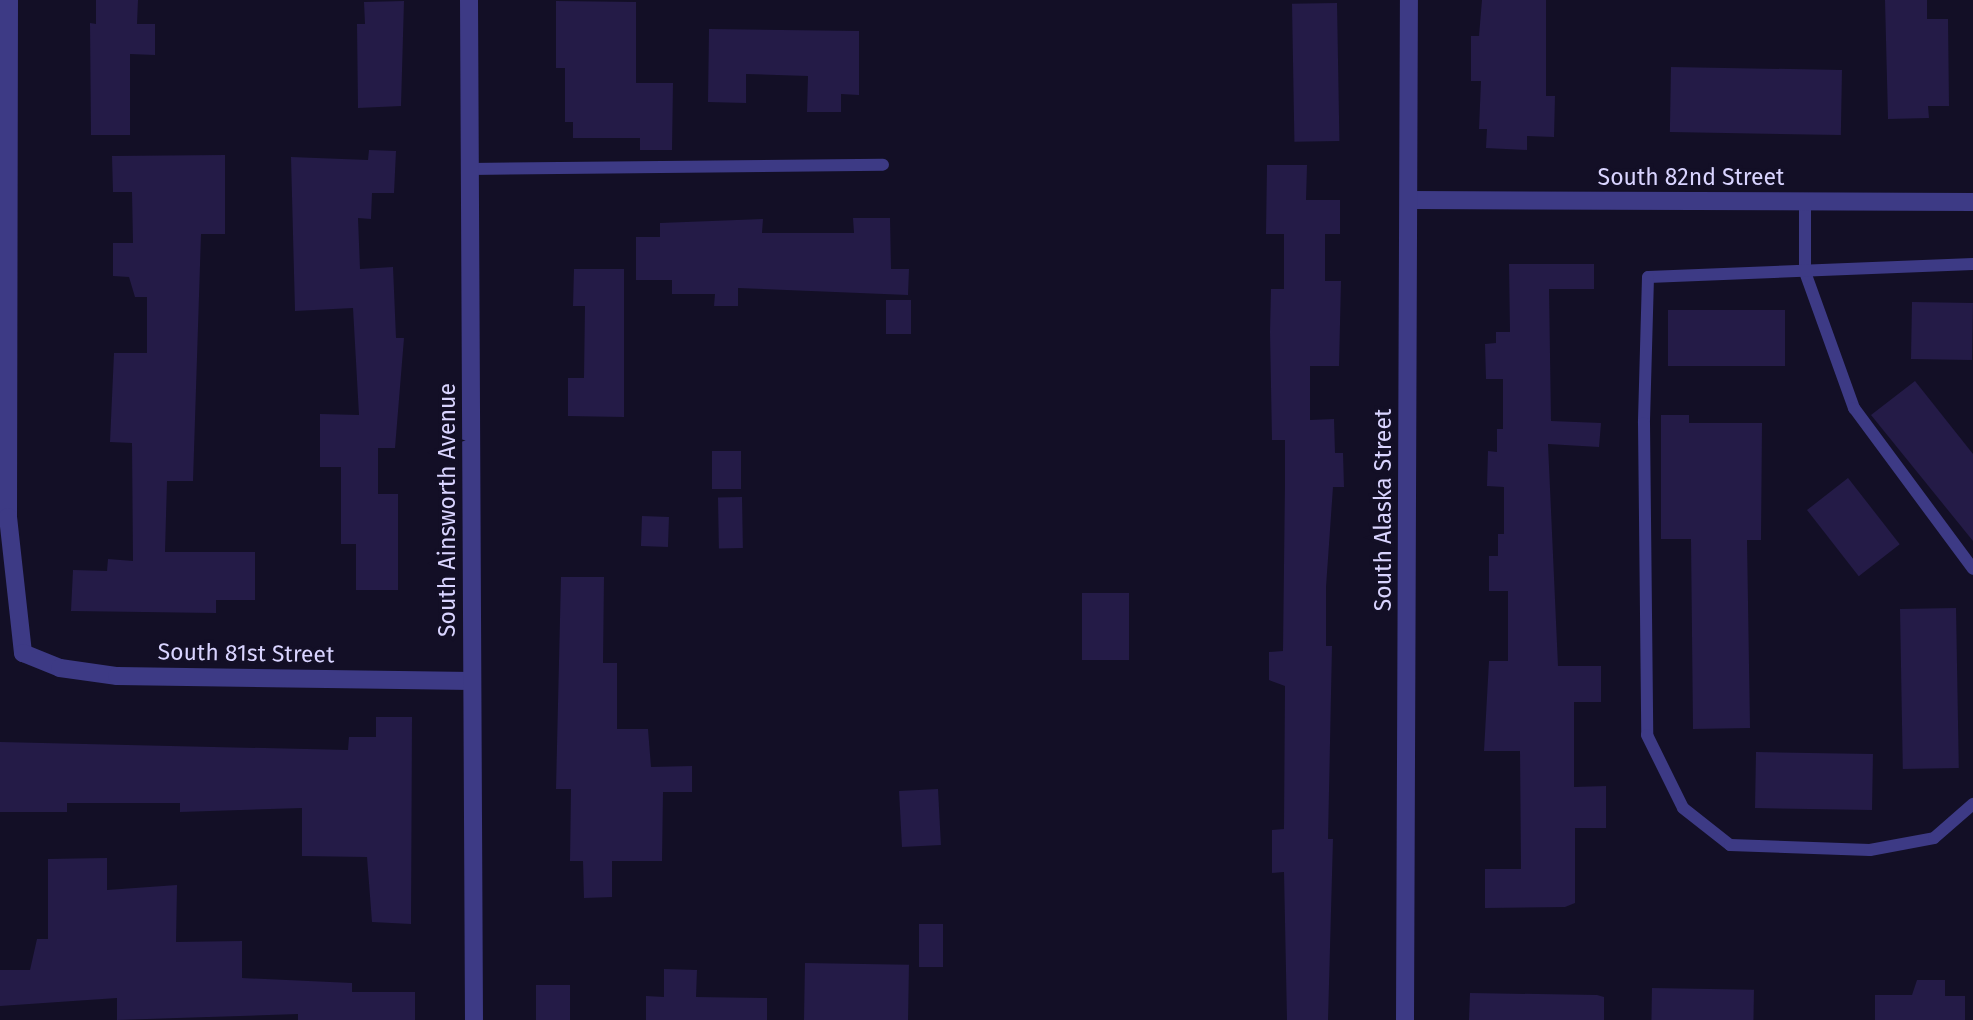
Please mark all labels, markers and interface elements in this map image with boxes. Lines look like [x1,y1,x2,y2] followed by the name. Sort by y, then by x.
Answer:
[1598,163,1784,191] street label: South 82nd Street
[433,383,461,637] street label: South Ainsworth Avenue
[1369,409,1397,611] street label: South Alaska Street
[157,638,335,668] street label: South 81st Street

